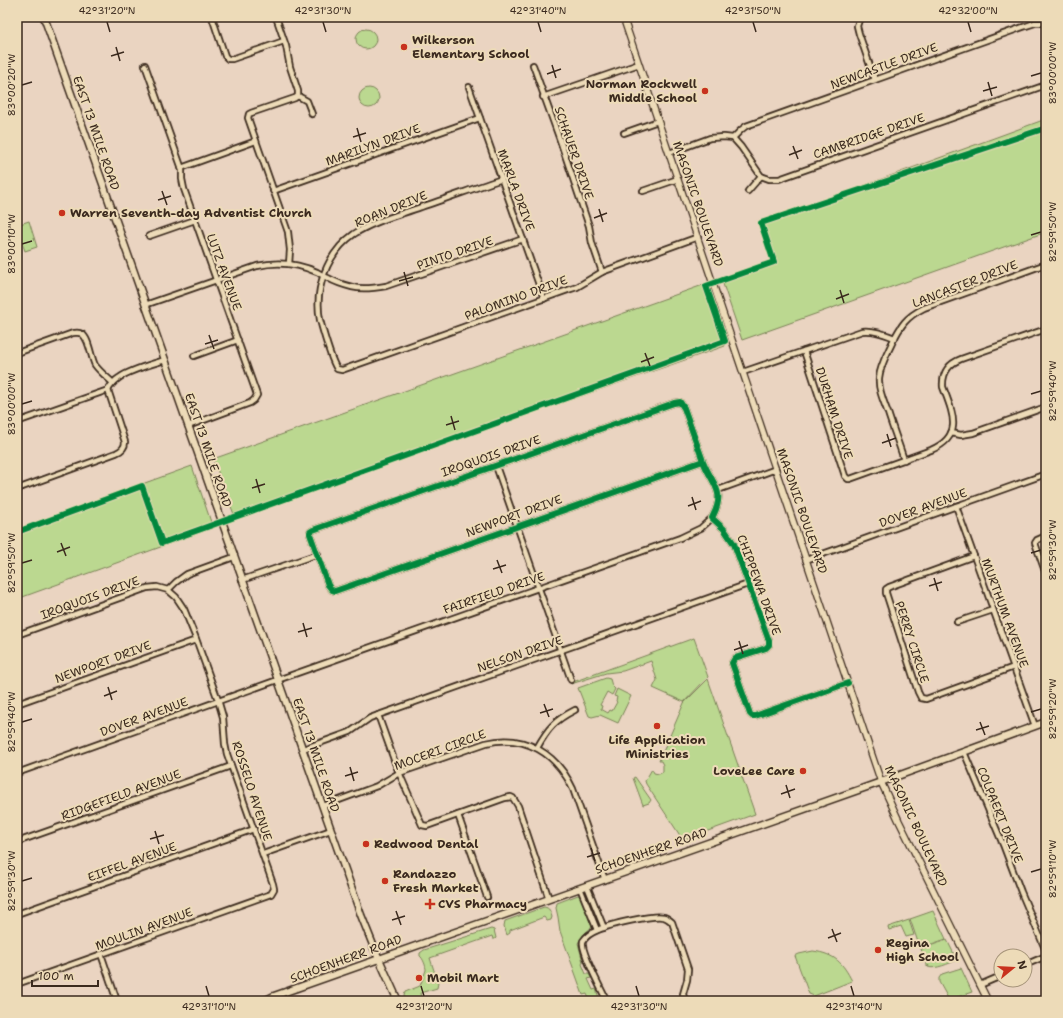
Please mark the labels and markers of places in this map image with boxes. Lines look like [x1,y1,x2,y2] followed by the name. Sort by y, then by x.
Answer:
[412,32,529,62] place label: Wilkerson Elementary School
[399,42,409,52] marker: Wilkerson Elementary School
[586,76,697,106] place label: Norman Rockwell Middle School
[700,86,710,96] marker: Norman Rockwell Middle School
[70,205,312,221] place label: Warren Seventh-day Adventist Church
[57,208,67,218] marker: Warren Seventh-day Adventist Church
[652,721,662,731] marker: Life Application Ministries
[609,732,705,762] place label: Life Application Ministries
[713,763,795,779] place label: LoveLee Care
[798,766,808,776] marker: LoveLee Care
[374,836,478,852] place label: Redwood Dental
[361,839,371,849] marker: Redwood Dental
[393,866,479,896] place label: Randazzo Fresh Market
[380,876,390,886] marker: Randazzo Fresh Market
[438,896,527,912] place label: CVS Pharmacy
[425,899,435,909] marker: CVS Pharmacy
[886,935,959,965] place label: Regina High School
[873,945,883,955] marker: Regina High School
[427,970,499,986] place label: Mobil Mart
[414,973,424,983] marker: Mobil Mart

